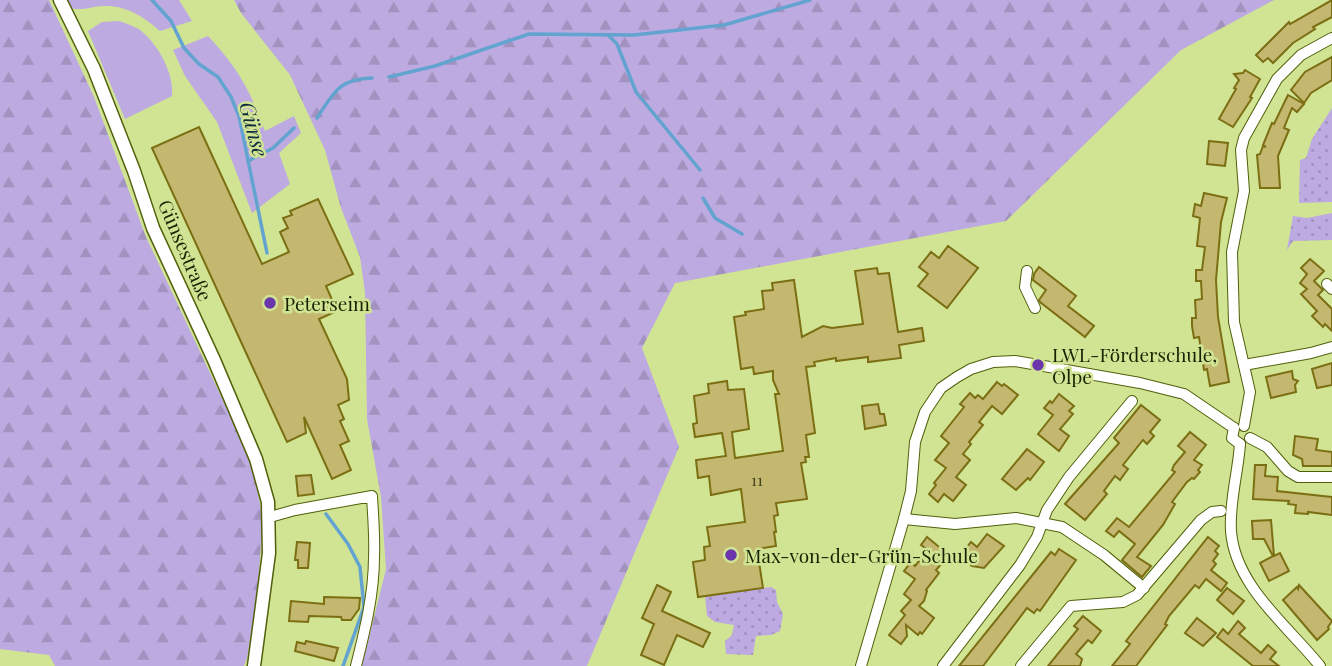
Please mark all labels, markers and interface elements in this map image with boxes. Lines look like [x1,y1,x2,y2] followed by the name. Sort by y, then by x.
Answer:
[234,98,276,160] water label: Günse
[153,195,219,305] street label: Günsestraße
[284,290,370,316] place label: Peterseim
[262,295,278,311] marker: Peterseim
[1052,341,1217,389] place label: LWL-Förderschule, Olpe
[1030,357,1046,373] marker: LWL-Förderschule, Olpe
[751,469,763,490] house number: 11
[745,542,978,568] place label: Max-von-der-Grün-Schule
[723,547,739,563] marker: Max-von-der-Grün-Schule

